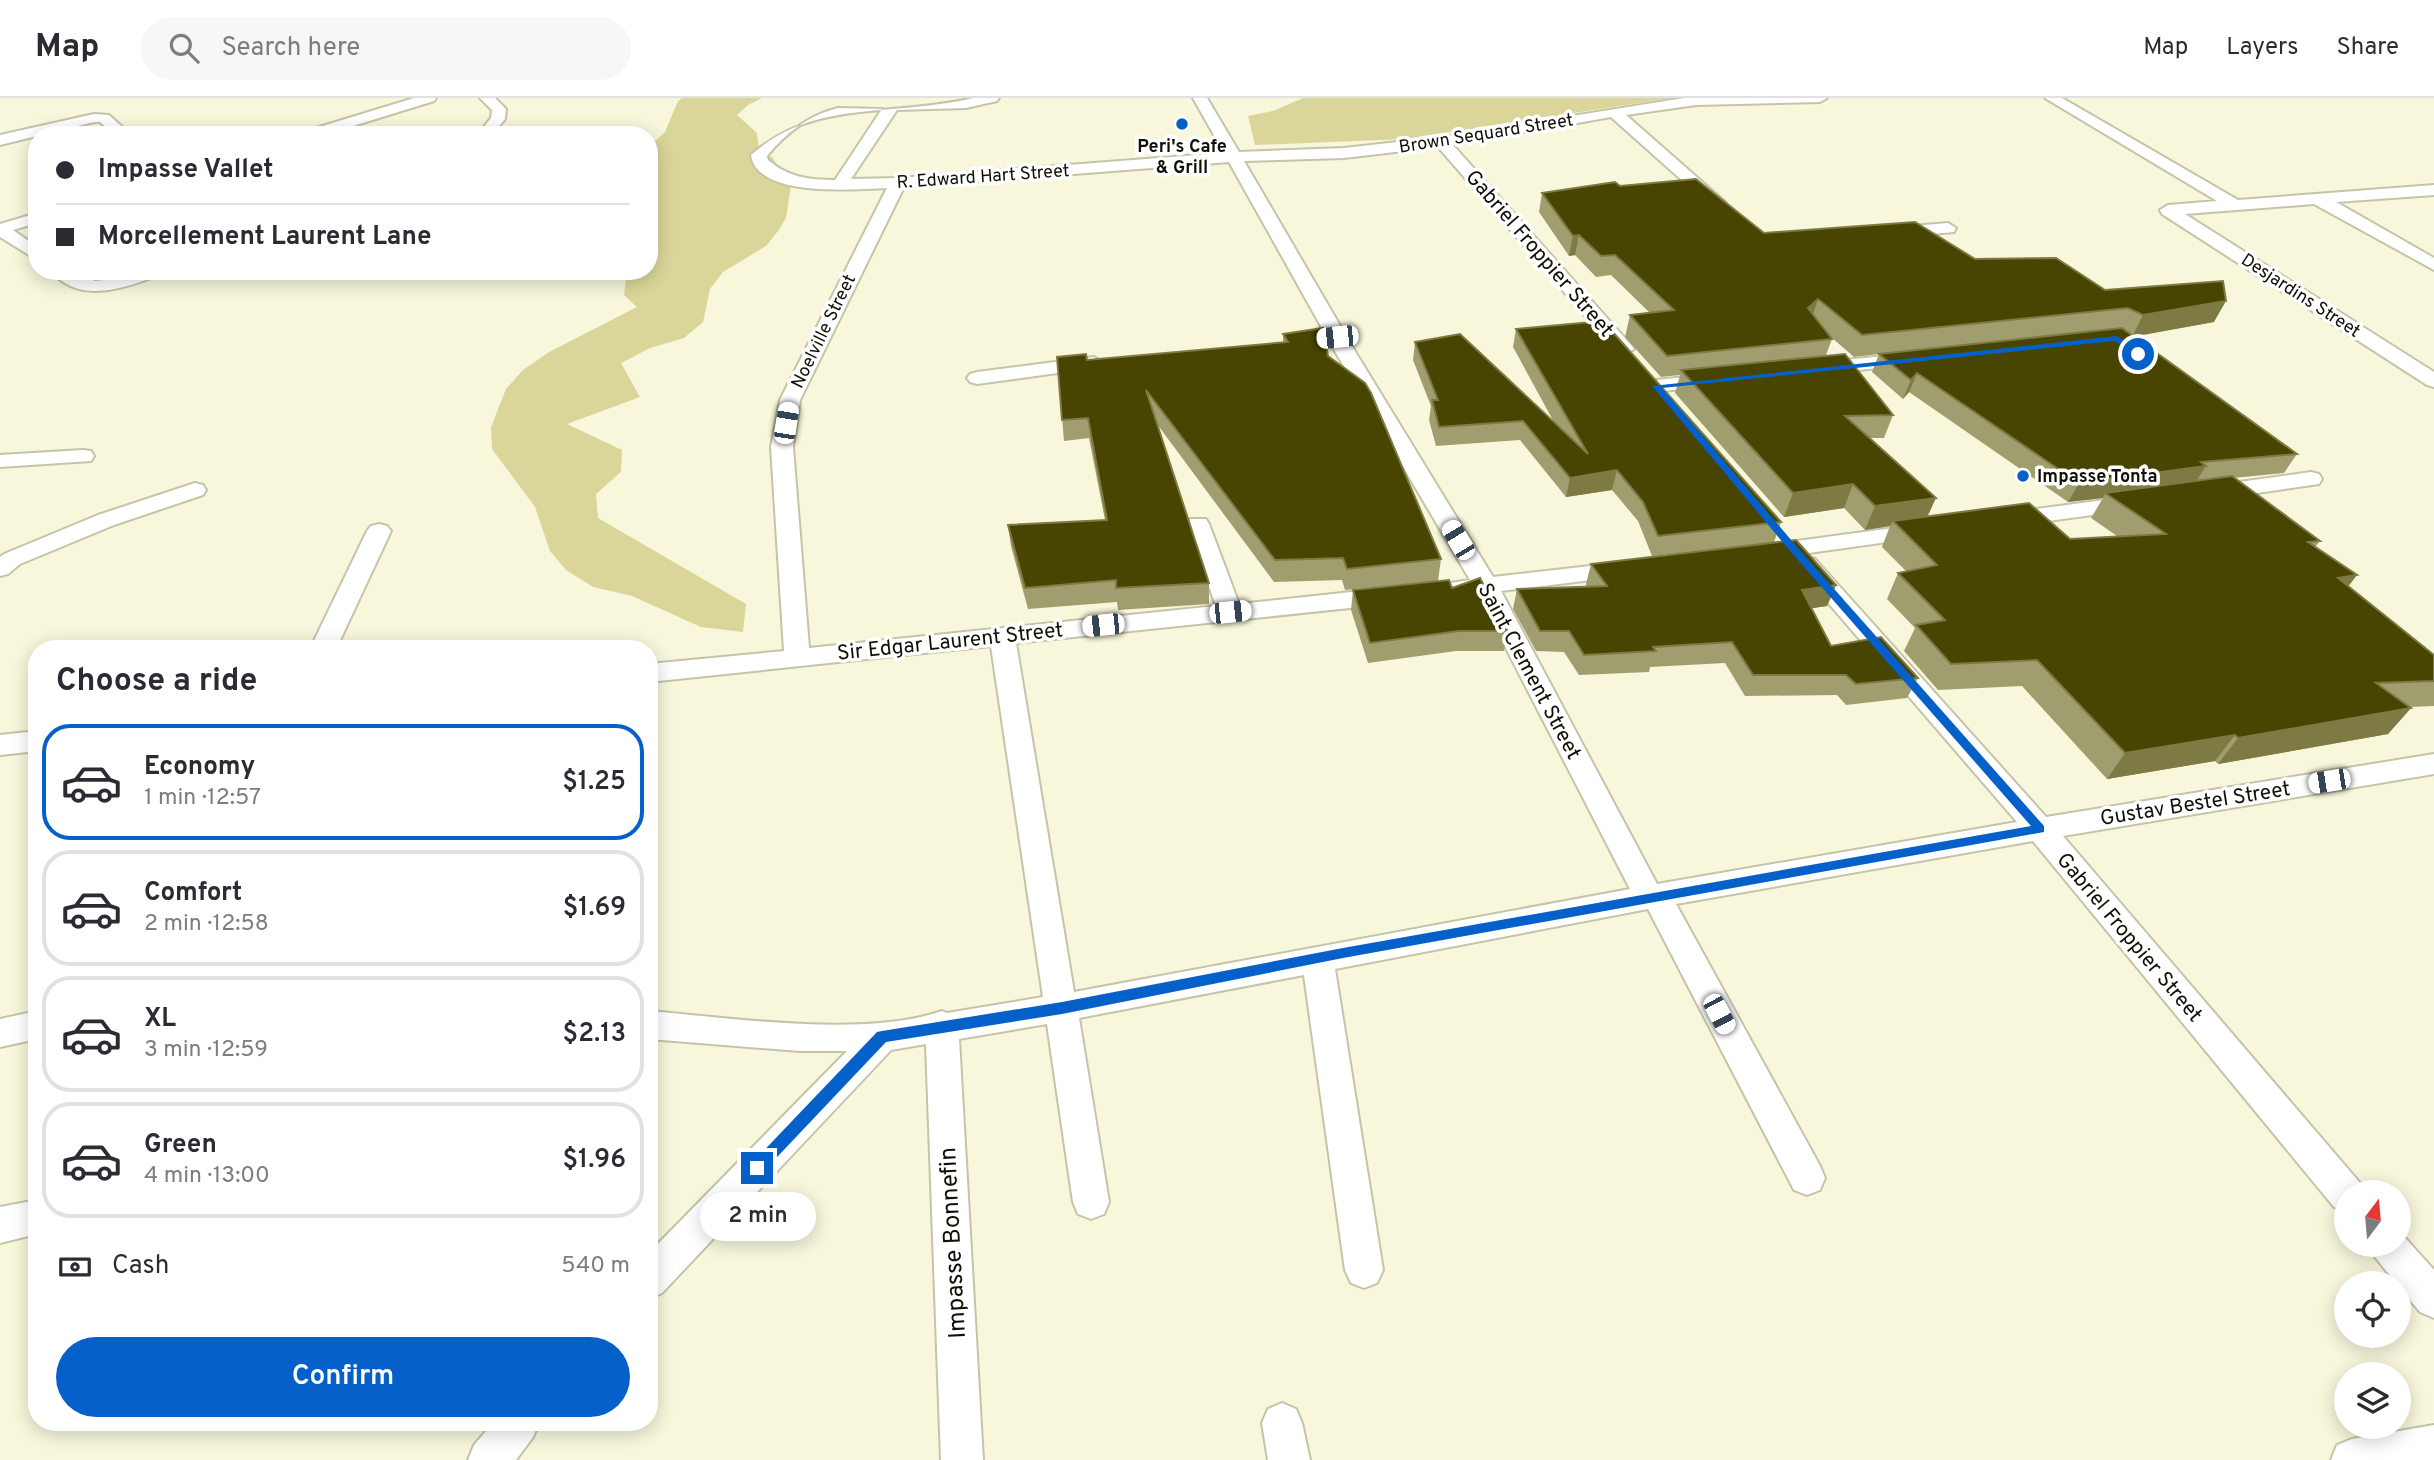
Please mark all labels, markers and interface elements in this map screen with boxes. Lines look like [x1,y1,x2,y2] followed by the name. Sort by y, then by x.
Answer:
[141,17,631,80] search box
[35,27,99,69] text: Map
[165,29,203,67] icon: search
[221,32,360,65] text: Search here
[2143,33,2188,63] text: Map
[2226,33,2298,63] text: Layers
[2336,33,2399,63] text: Share
[1397,109,1575,160] street label: Brown Sequard Street
[1174,116,1190,132] marker: Peri's Cafe & Grill
[1137,136,1227,180] place label: Peri's Cafe & Grill
[98,154,273,187] text: Impasse Vallet
[896,160,1070,195] street label: R. Edward Hart Street
[1459,165,1619,343] street label: Gabriel Froppier Street
[98,221,432,254] text: Morcellement Laurent Lane
[2236,249,2364,343] street label: Desjardins Street
[787,271,862,393] street label: Noelville Street
[1316,324,1359,350] car
[2122,338,2154,370] route start
[773,401,800,445] car
[2037,466,2158,489] place label: Impasse Tonta
[2015,468,2031,484] marker: Impasse Tonta
[1439,517,1478,563] car
[1471,579,1587,764] street label: Saint Clement Street
[1209,599,1252,625] car
[1082,612,1125,638] car
[836,617,1065,668] street label: Sir Edgar Laurent Street
[56,662,257,702] text: Choose a ride
[60,751,123,814] icon: car
[144,751,255,784] text: Economy
[562,766,626,799] text: $1.25
[2307,767,2352,795] car
[2098,776,2292,833] street label: Gustav Bestel Street
[144,784,261,813] text: 1 min · 12:57
[2050,848,2208,1028] street label: Gabriel Froppier Street
[60,877,123,940] icon: car
[144,877,242,910] text: Comfort
[563,892,626,925] text: $1.69
[144,910,269,939] text: 2 min · 12:58
[1700,991,1739,1037] car
[60,1003,123,1066] icon: car
[144,1003,176,1036] text: XL
[563,1018,626,1051] text: $2.13
[144,1036,268,1065] text: 3 min · 12:59
[60,1129,123,1192] icon: car
[144,1129,217,1162] text: Green
[562,1144,626,1177] text: $1.96
[934,1146,974,1339] street label: Impasse Bonnefin
[741,1152,773,1184] route end
[144,1162,270,1191] text: 4 min · 13:00
[2334,1180,2412,1256] north arrow
[2334,1180,2411,1439] map controls
[699,1192,815,1242] callout: 2 min
[728,1202,788,1231] text: 2 min
[56,1248,94,1286] icon: cash
[112,1250,169,1283] text: Cash
[561,1252,630,1281] text: 540 m
[2334,1271,2411,1348] button: locate
[56,1337,630,1417] button: Confirm
[2334,1362,2411,1439] button: layers

